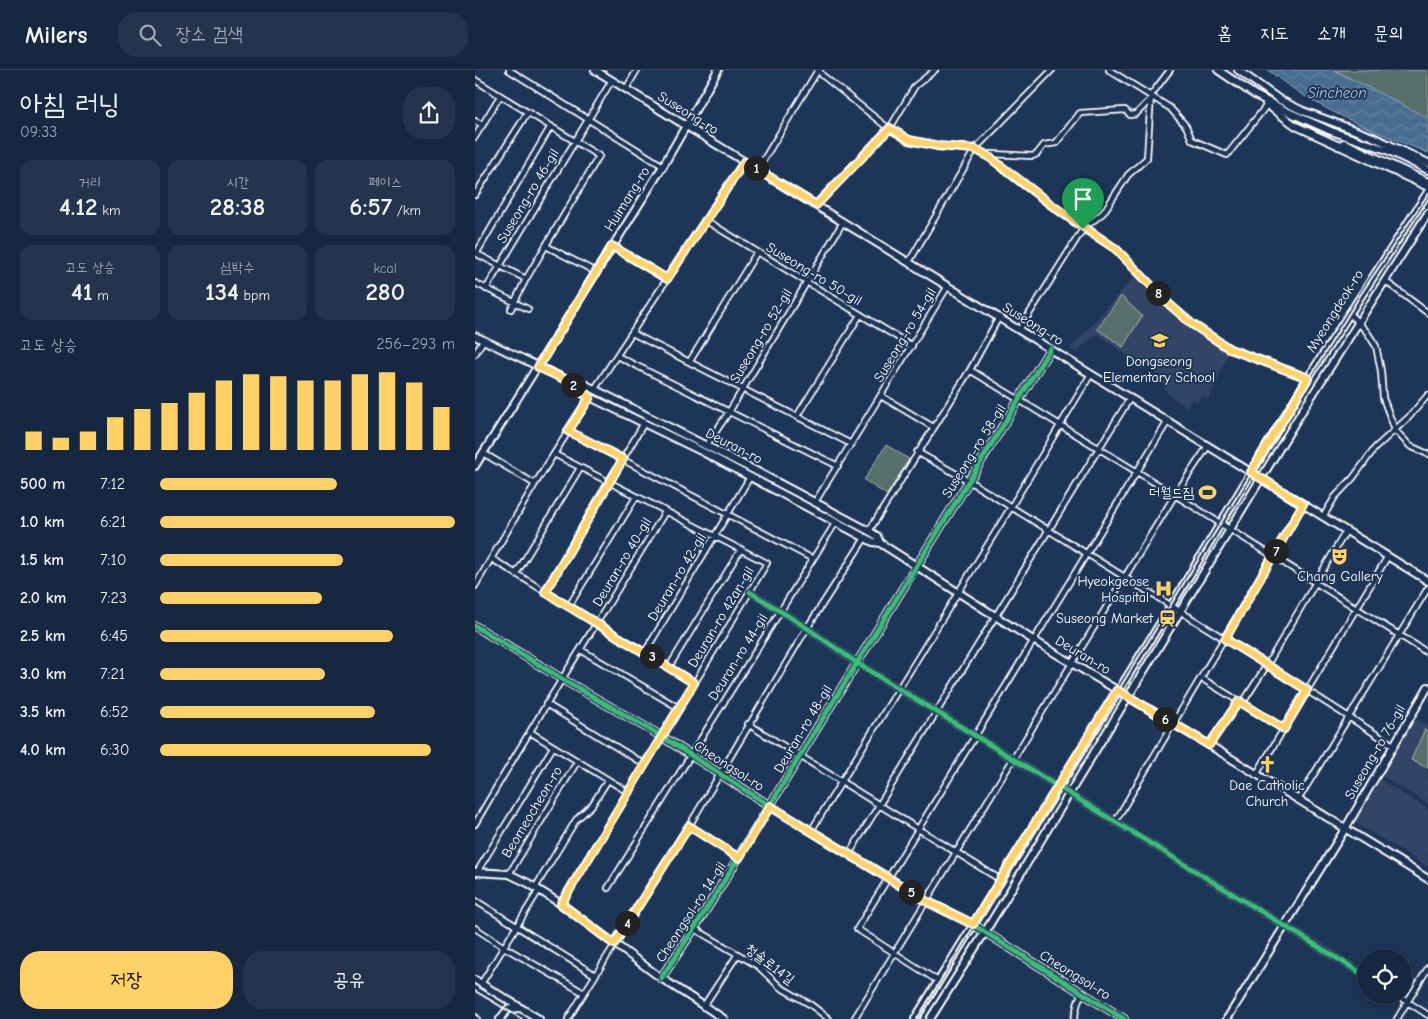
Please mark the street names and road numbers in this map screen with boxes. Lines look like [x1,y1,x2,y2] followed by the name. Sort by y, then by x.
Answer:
[654,88,722,138] street label: Suseong-ro
[493,146,563,246] street label: Suseong-ro 46-gil
[601,164,653,234] street label: Huimang-ro
[763,239,865,309] street label: Suseong-ro 50-gil
[1303,266,1367,356] street label: Myeongdeok-ro
[870,285,940,385] street label: Suseong-ro 54-gil
[726,286,796,386] street label: Suseong-ro 52-gil
[999,299,1067,349] street label: Suseong-ro
[938,401,1010,501] street label: Suseong-ro 58-gil
[703,424,765,468] street label: Deuran-ro
[589,514,655,610] street label: Deuran-ro 40-gil
[644,530,710,624] street label: Deuran-ro 42-gil
[684,563,758,671] street label: Deuran-ro 42an-gil
[705,610,771,704] street label: Deuran-ro 44-gil
[1052,632,1114,678] street label: Deuran-ro
[770,682,836,776] street label: Deuran-ro 48-gil
[1341,702,1409,802] street label: Suseong-ro 76-gil
[691,737,767,795] street label: Cheongsol-ro
[498,763,566,861] street label: Beomeocheon-ro
[652,858,730,966] street label: Cheongsol-ro 14-gil
[742,940,799,988] street label: 청솔로14길
[1036,947,1114,1003] street label: Cheongsol-ro

